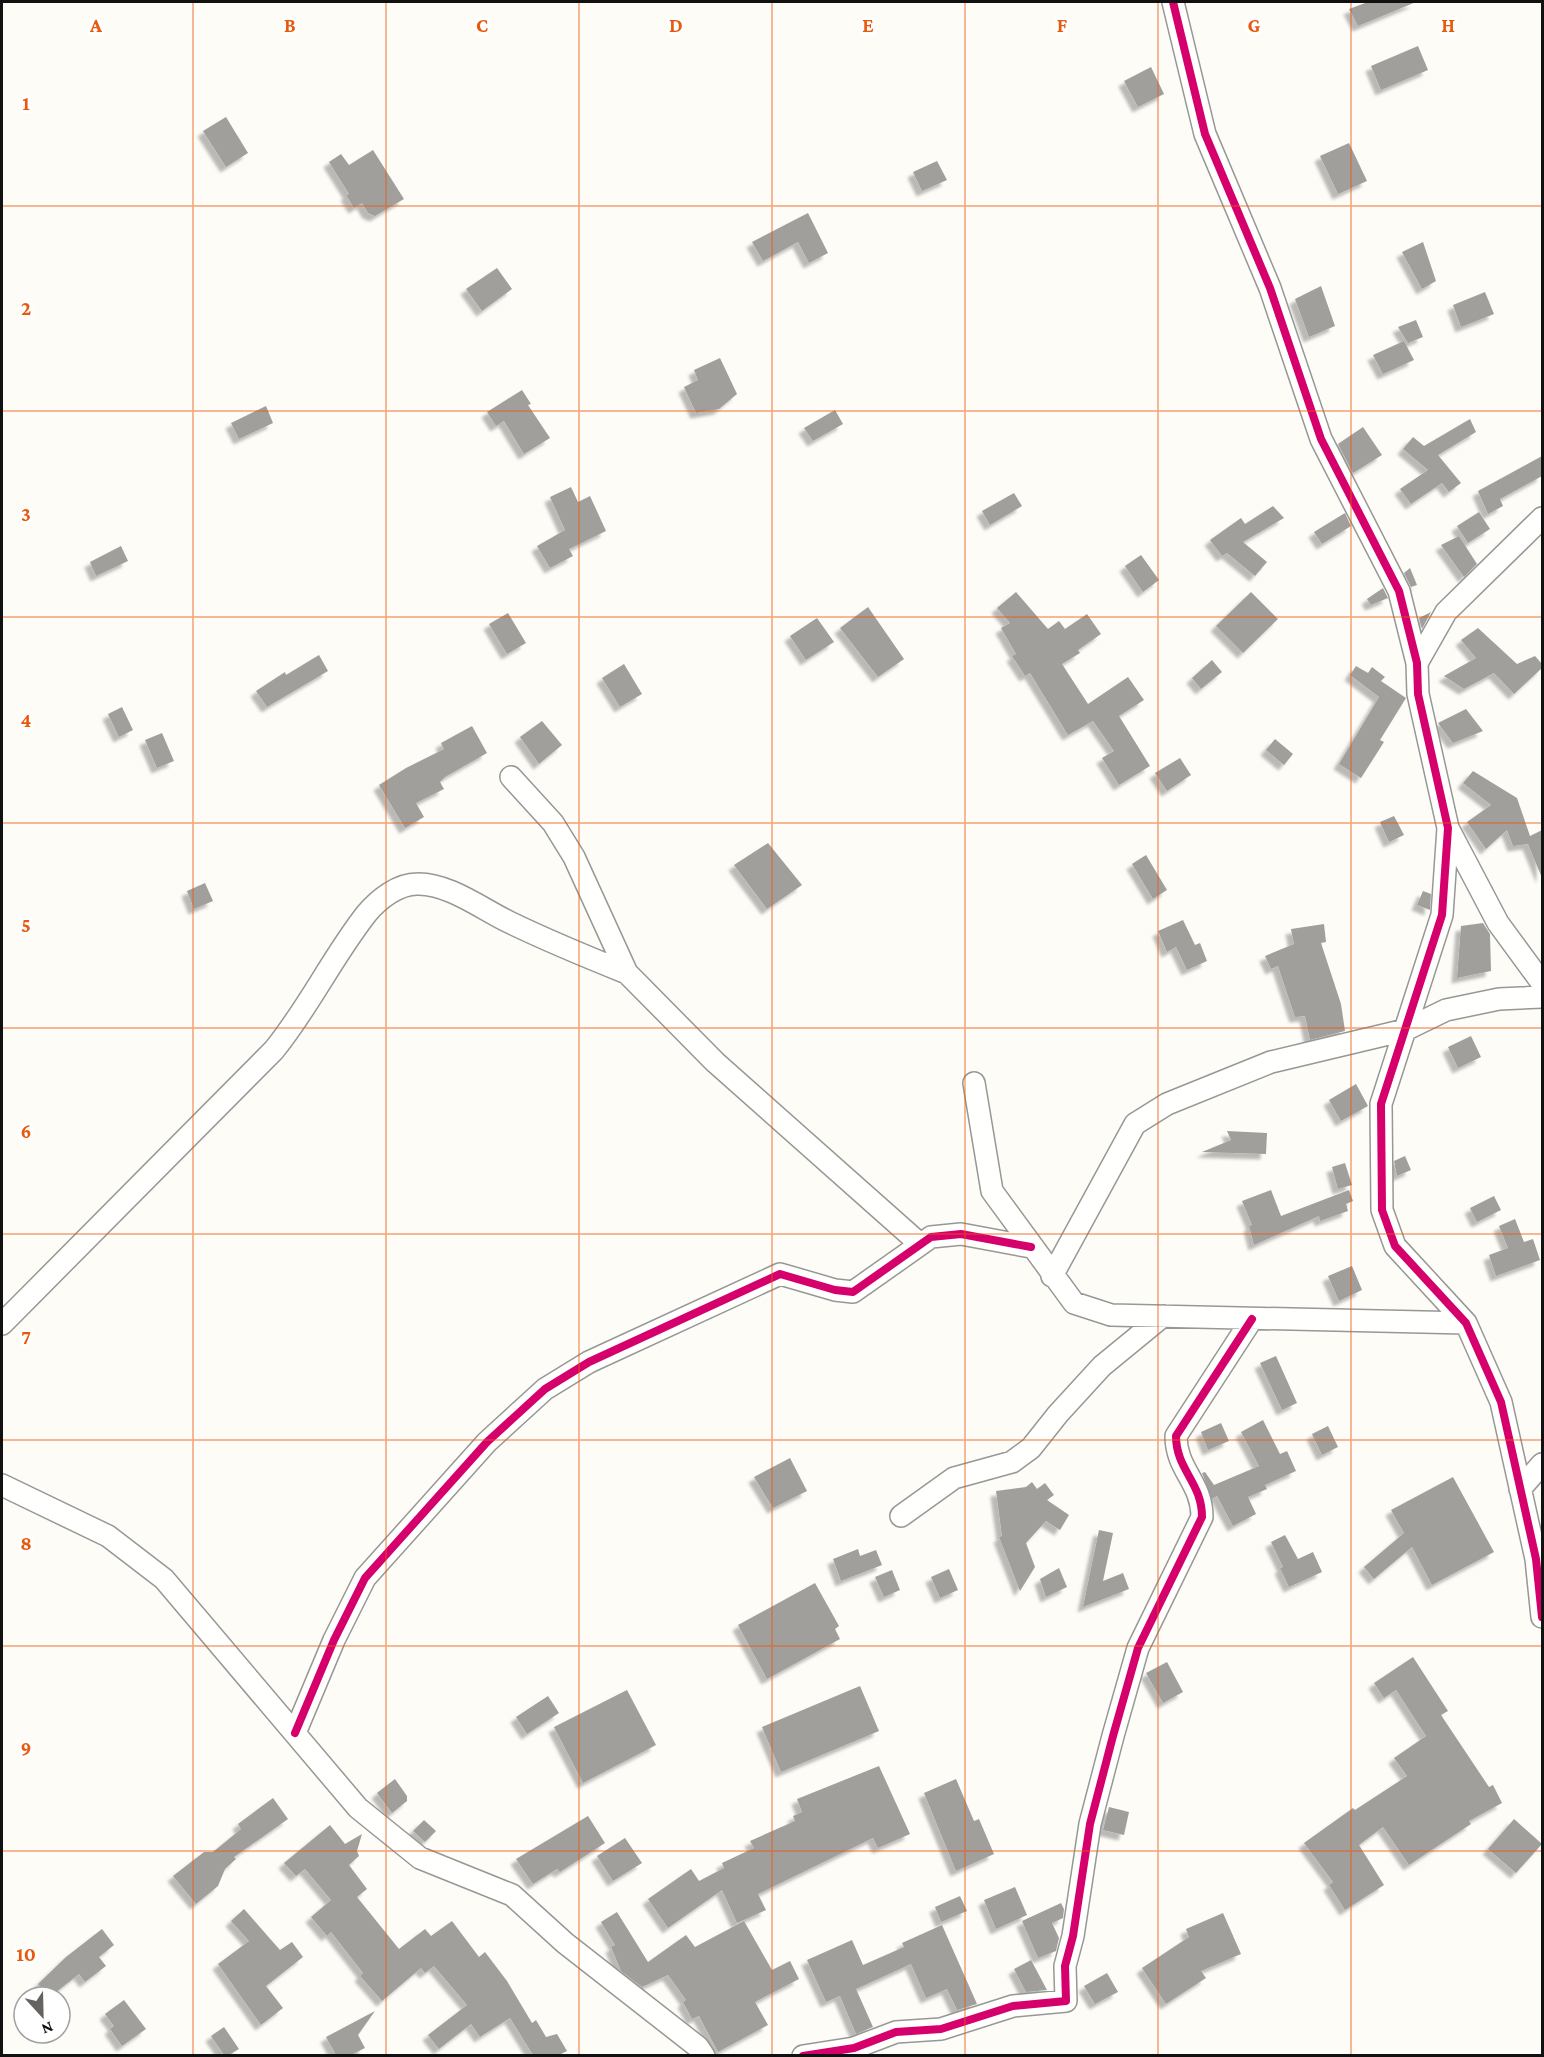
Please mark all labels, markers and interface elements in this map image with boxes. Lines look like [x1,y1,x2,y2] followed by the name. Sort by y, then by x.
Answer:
[89,14,103,36] text: A
[284,14,296,36] text: B
[476,14,488,36] text: C
[669,14,683,36] text: D
[862,14,874,36] text: E
[1057,14,1068,36] text: F
[1248,14,1261,36] text: G
[1441,14,1455,36] text: H
[22,92,30,114] text: 1
[21,297,31,319] text: 2
[21,503,31,525] text: 3
[21,709,32,731] text: 4
[21,914,31,936] text: 5
[21,1120,31,1142] text: 6
[21,1326,31,1348] text: 7
[20,1532,32,1554] text: 8
[21,1737,31,1759] text: 9
[16,1943,36,1965] text: 10
[12,1985,72,2045] north arrow
[39,2019,56,2038] text: N

